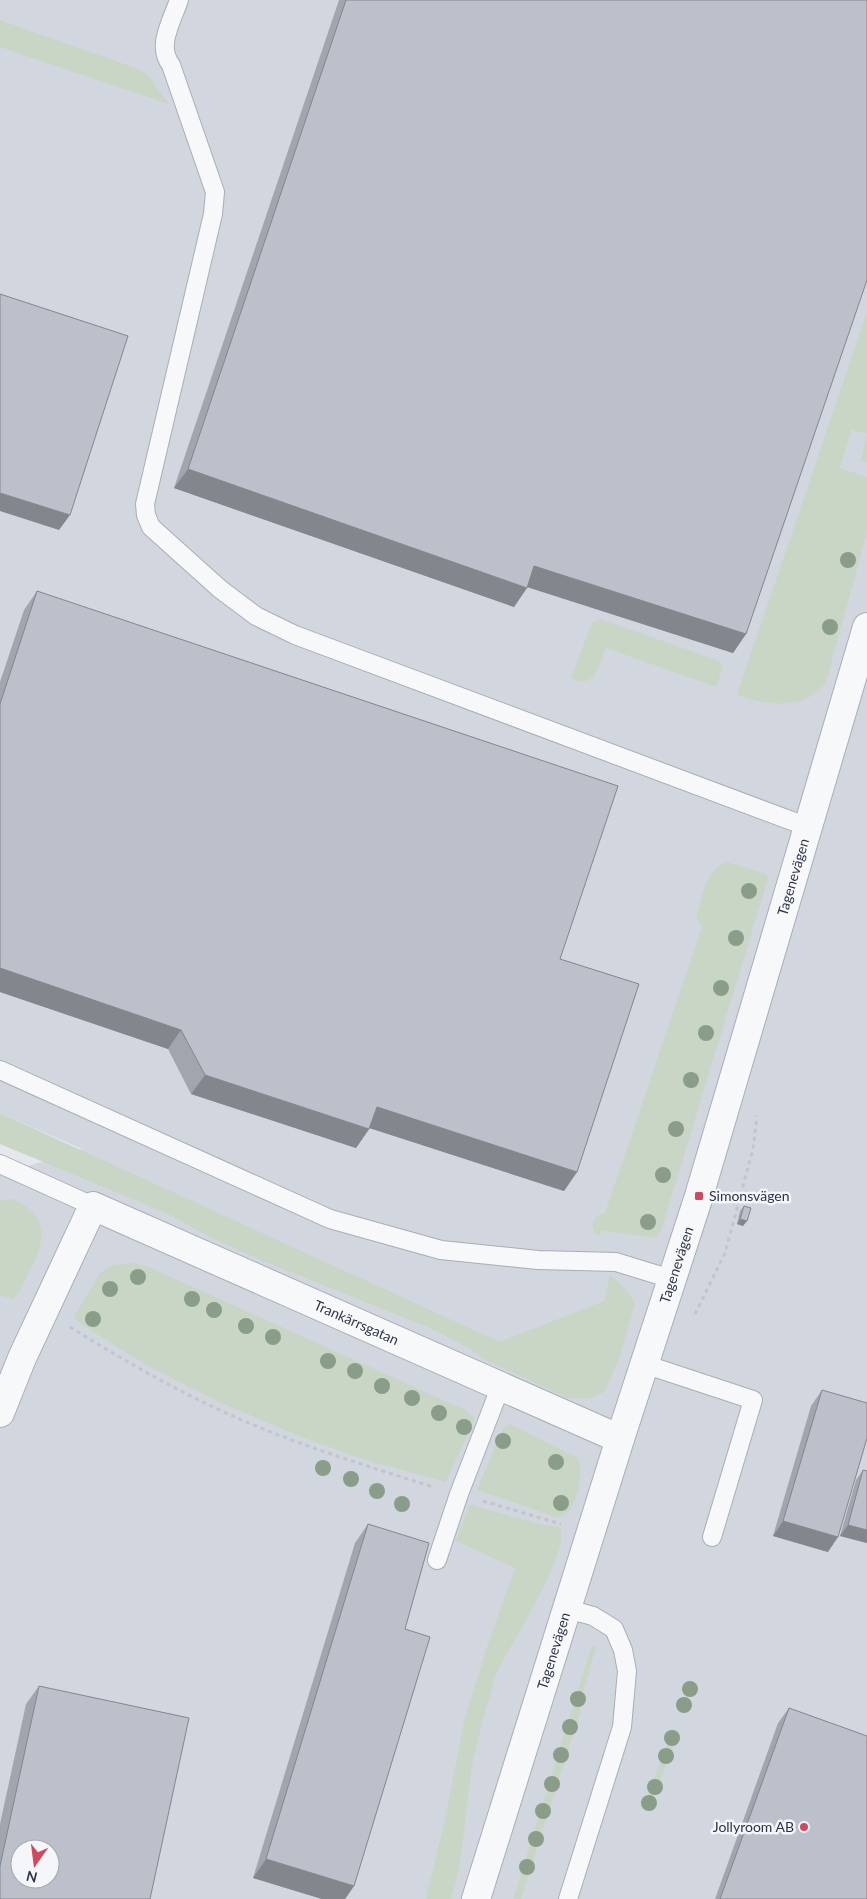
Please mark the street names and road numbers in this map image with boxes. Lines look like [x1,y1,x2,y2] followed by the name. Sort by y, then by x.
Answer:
[773,836,812,918] street label: Tagenevägen
[656,1224,697,1305] street label: Tagenevägen
[312,1296,402,1348] street label: Trankärrsgatan
[533,1610,573,1691] street label: Tagenevägen

